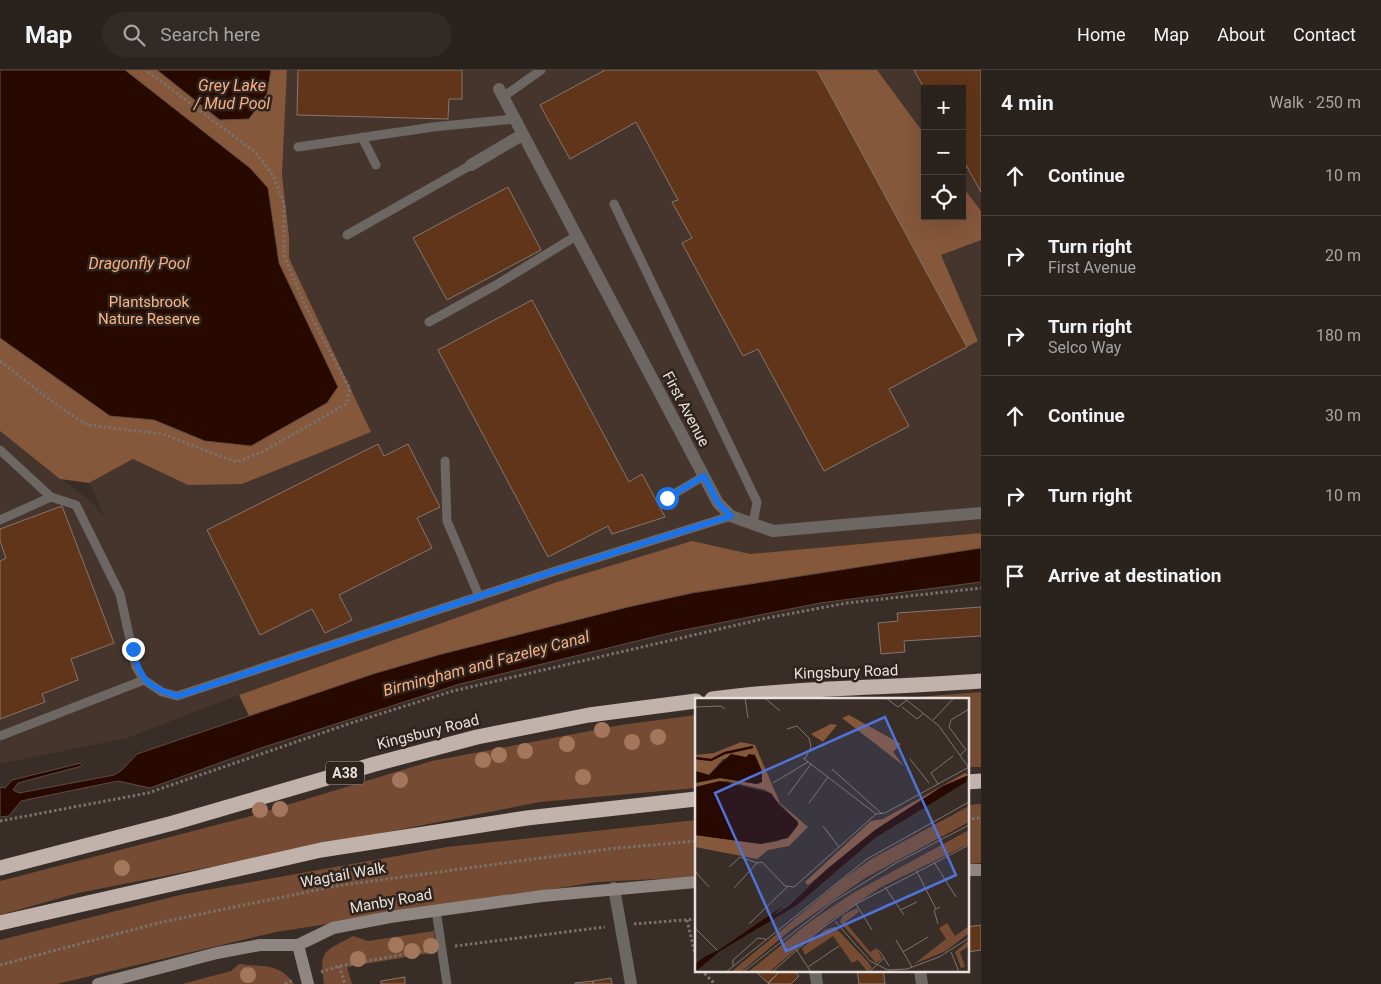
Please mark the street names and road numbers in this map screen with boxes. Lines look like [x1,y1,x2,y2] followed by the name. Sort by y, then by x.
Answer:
[659,368,713,450] street label: First Avenue
[793,661,899,683] street label: Kingsbury Road
[375,711,481,753] street label: Kingsbury Road
[326,761,364,784] road number: A38
[299,859,387,891] street label: Wagtail Walk
[349,885,433,917] street label: Manby Road

